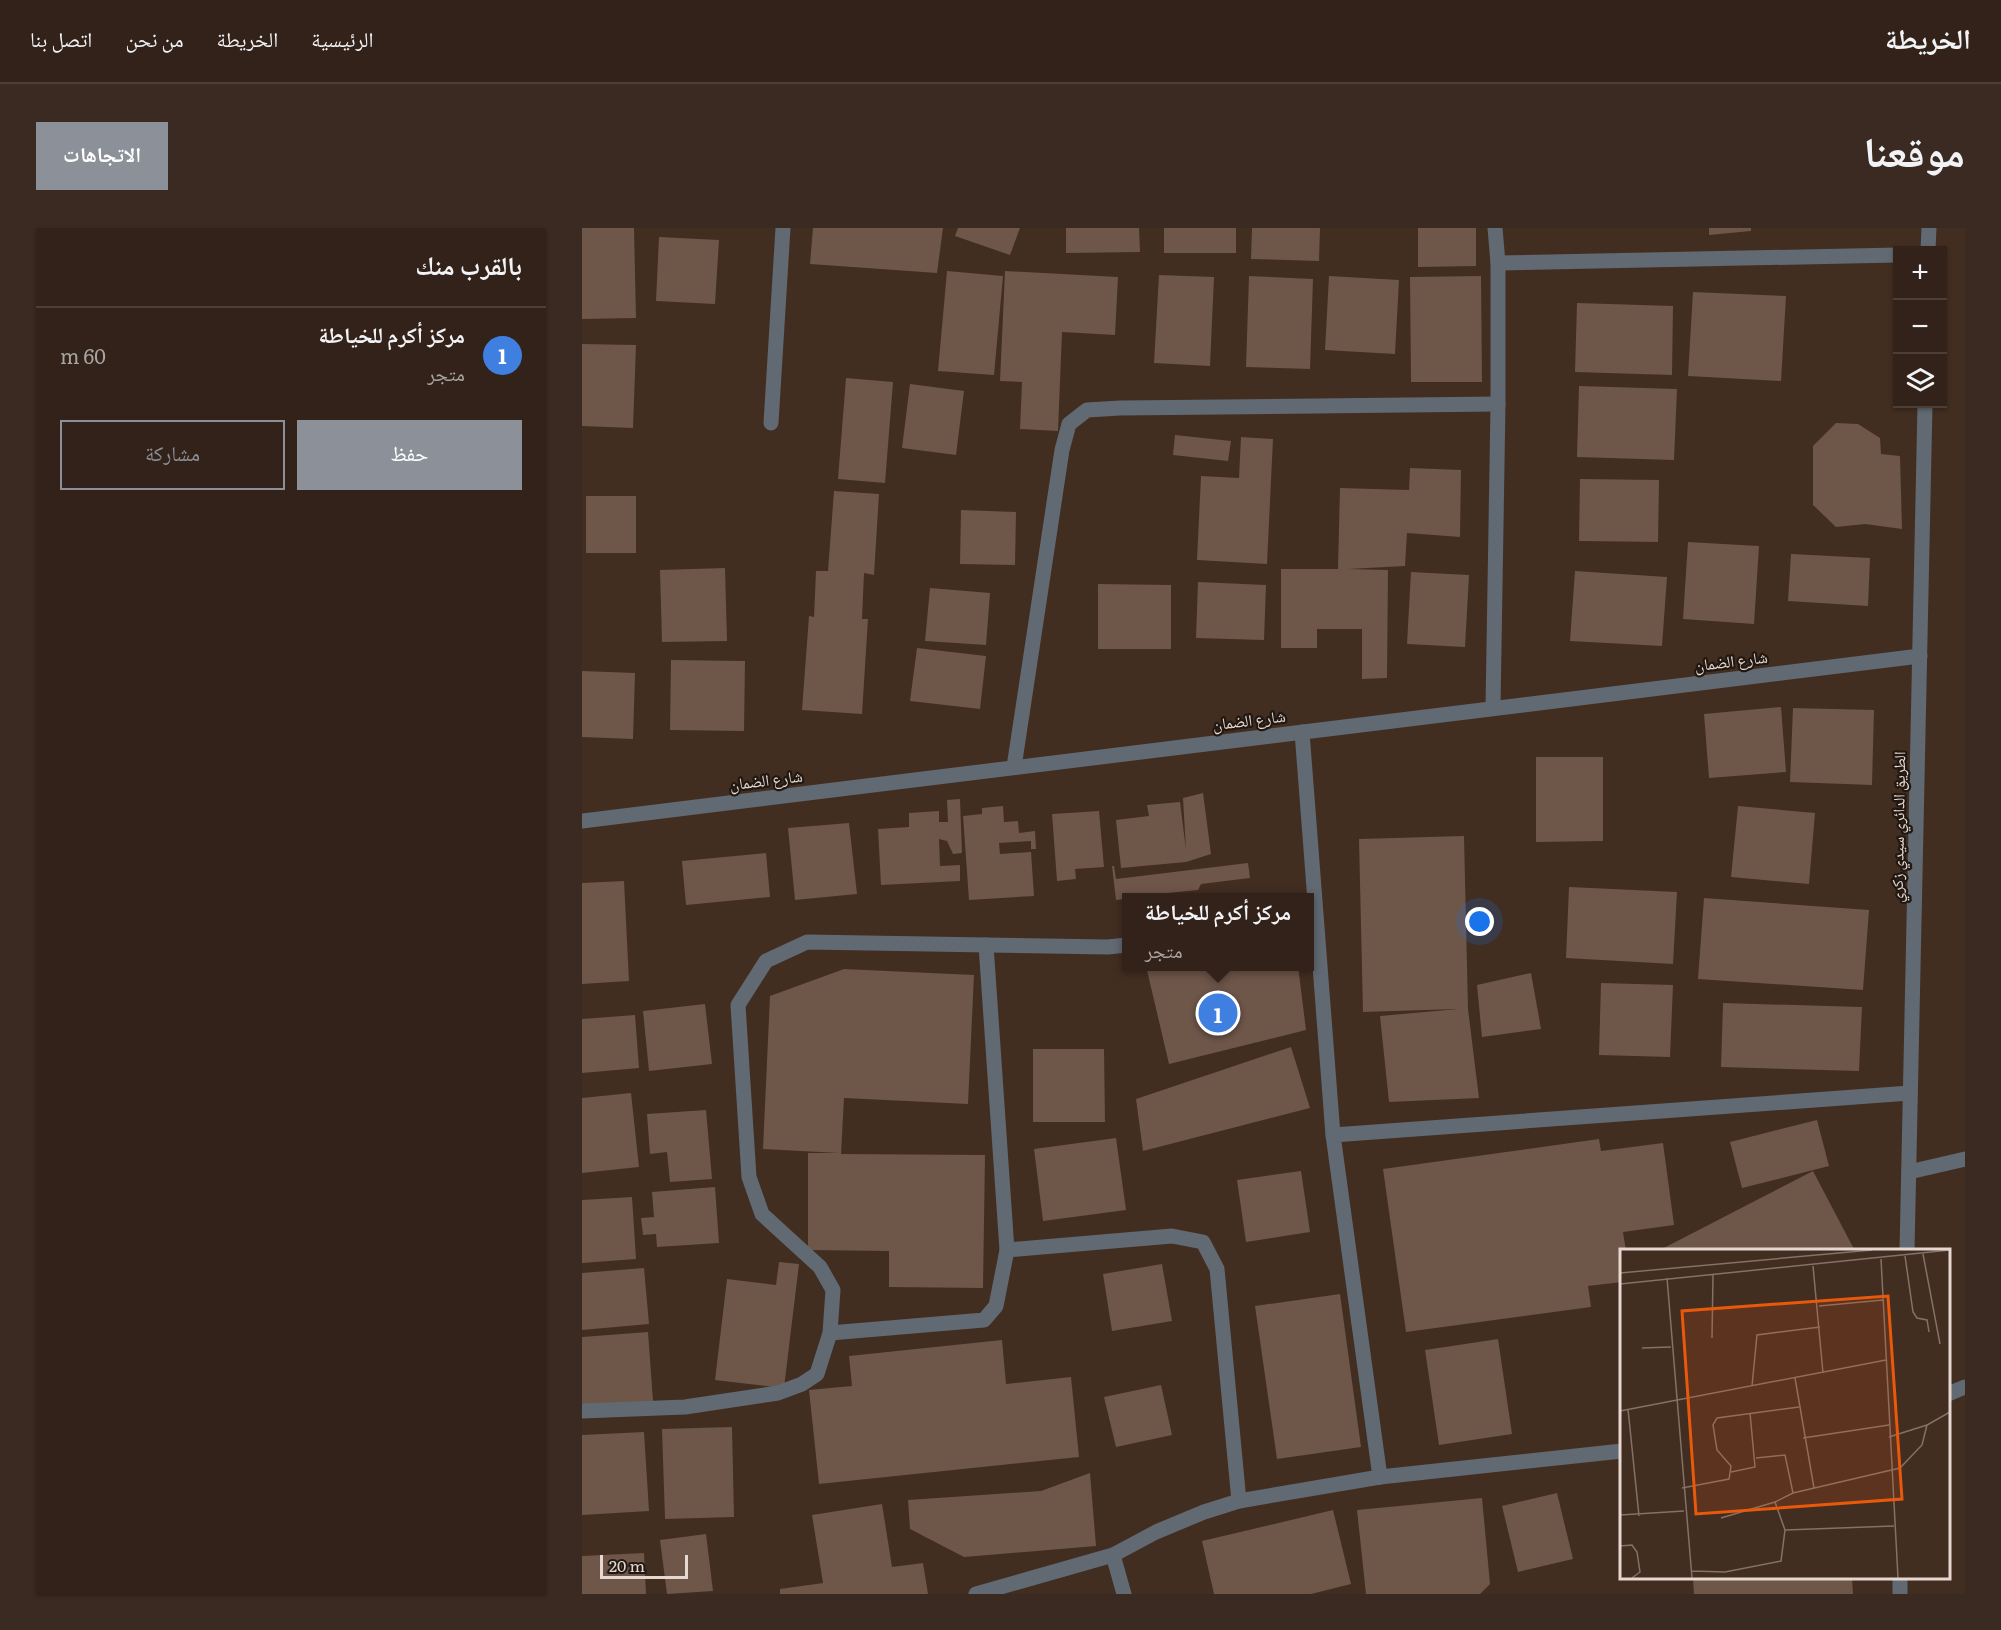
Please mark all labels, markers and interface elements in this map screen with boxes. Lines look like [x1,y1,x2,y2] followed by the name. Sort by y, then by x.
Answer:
[1885,16,1971,58] text: الخريطة
[30,22,92,53] text: اتصل بنا
[125,22,183,53] text: من نحن
[216,22,278,53] text: الخريطة
[311,22,374,53] text: الرئيسية
[1864,118,1965,180] text: موقعنا
[36,122,168,190] button: الاتجاهات
[415,244,522,283] text: بالقرب منك
[1893,246,1947,408] map controls
[1893,246,1947,300] button: +
[1893,300,1947,354] button: −
[319,317,465,350] text: مركز أكرم للخياطة
[60,340,106,370] text: 60 m
[498,340,507,370] text: 1
[1893,354,1947,408] button: layers
[427,357,465,387] text: متجر
[60,420,285,490] button: مشاركة
[297,420,522,490] button: حفظ
[1693,644,1769,676] street label: شارع الضمان
[1211,703,1287,735] street label: شارع الضمان
[1884,751,1912,903] street label: الطريق الدائري سيدي زكري
[728,763,804,795] street label: شارع الضمان
[1122,893,1314,971] popup
[1145,894,1291,927] text: مركز أكرم للخياطة
[1465,907,1494,936] your location
[1145,934,1183,964] text: متجر
[1198,990,1238,1036] pin: 1
[1620,1249,1950,1579] inset map
[600,1552,688,1580] scale bar
[609,1553,645,1577] text: 20 m

